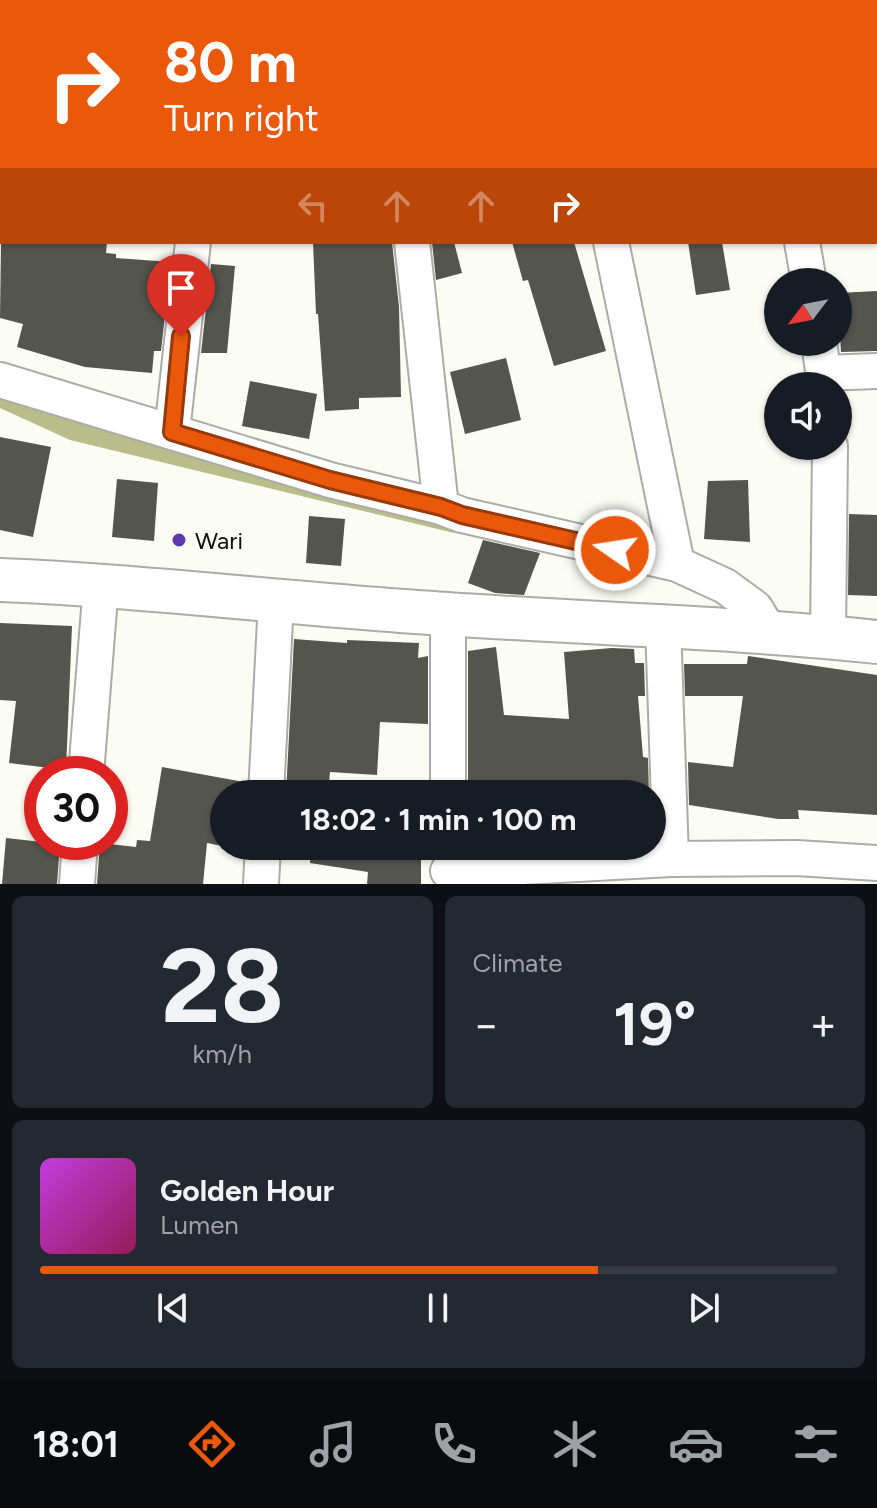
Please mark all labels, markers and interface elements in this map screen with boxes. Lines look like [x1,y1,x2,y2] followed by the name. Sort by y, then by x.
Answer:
[164,29,297,96] text: 80 m
[32,32,136,136] icon: right
[164,97,319,140] text: Turn right
[291,184,335,228] icon: left
[375,184,419,228] icon: ahead
[459,184,503,228] icon: ahead
[543,184,587,228] icon: right
[147,254,215,336] pin
[159,266,203,310] icon: arrive
[764,268,852,356] north arrow
[764,268,852,460] map controls
[764,372,852,460] button: sound
[573,508,657,592] position arrow
[195,526,243,555] place label: Wari
[170,531,188,549] marker: Wari
[24,756,128,860] speed limit sign: 30
[300,801,576,838] text: 18:02 · 1 min · 100 m
[160,923,284,1048] text: 28
[473,947,562,979] text: Climate
[613,988,696,1060] text: 19°
[473,998,500,1051] text: −
[810,998,837,1051] text: +
[193,1038,252,1070] text: km/h
[160,1172,334,1209] text: Golden Hour
[160,1209,239,1241] text: Lumen
[151,1286,195,1330] icon: previous
[416,1286,460,1330] icon: pause
[682,1286,726,1330] icon: next
[184,1416,240,1472] icon: directions
[305,1416,361,1472] icon: music
[426,1416,482,1472] icon: phone
[547,1416,603,1472] icon: climate
[668,1416,724,1472] icon: car
[788,1416,844,1472] icon: filters
[32,1423,119,1466] text: 18:01

